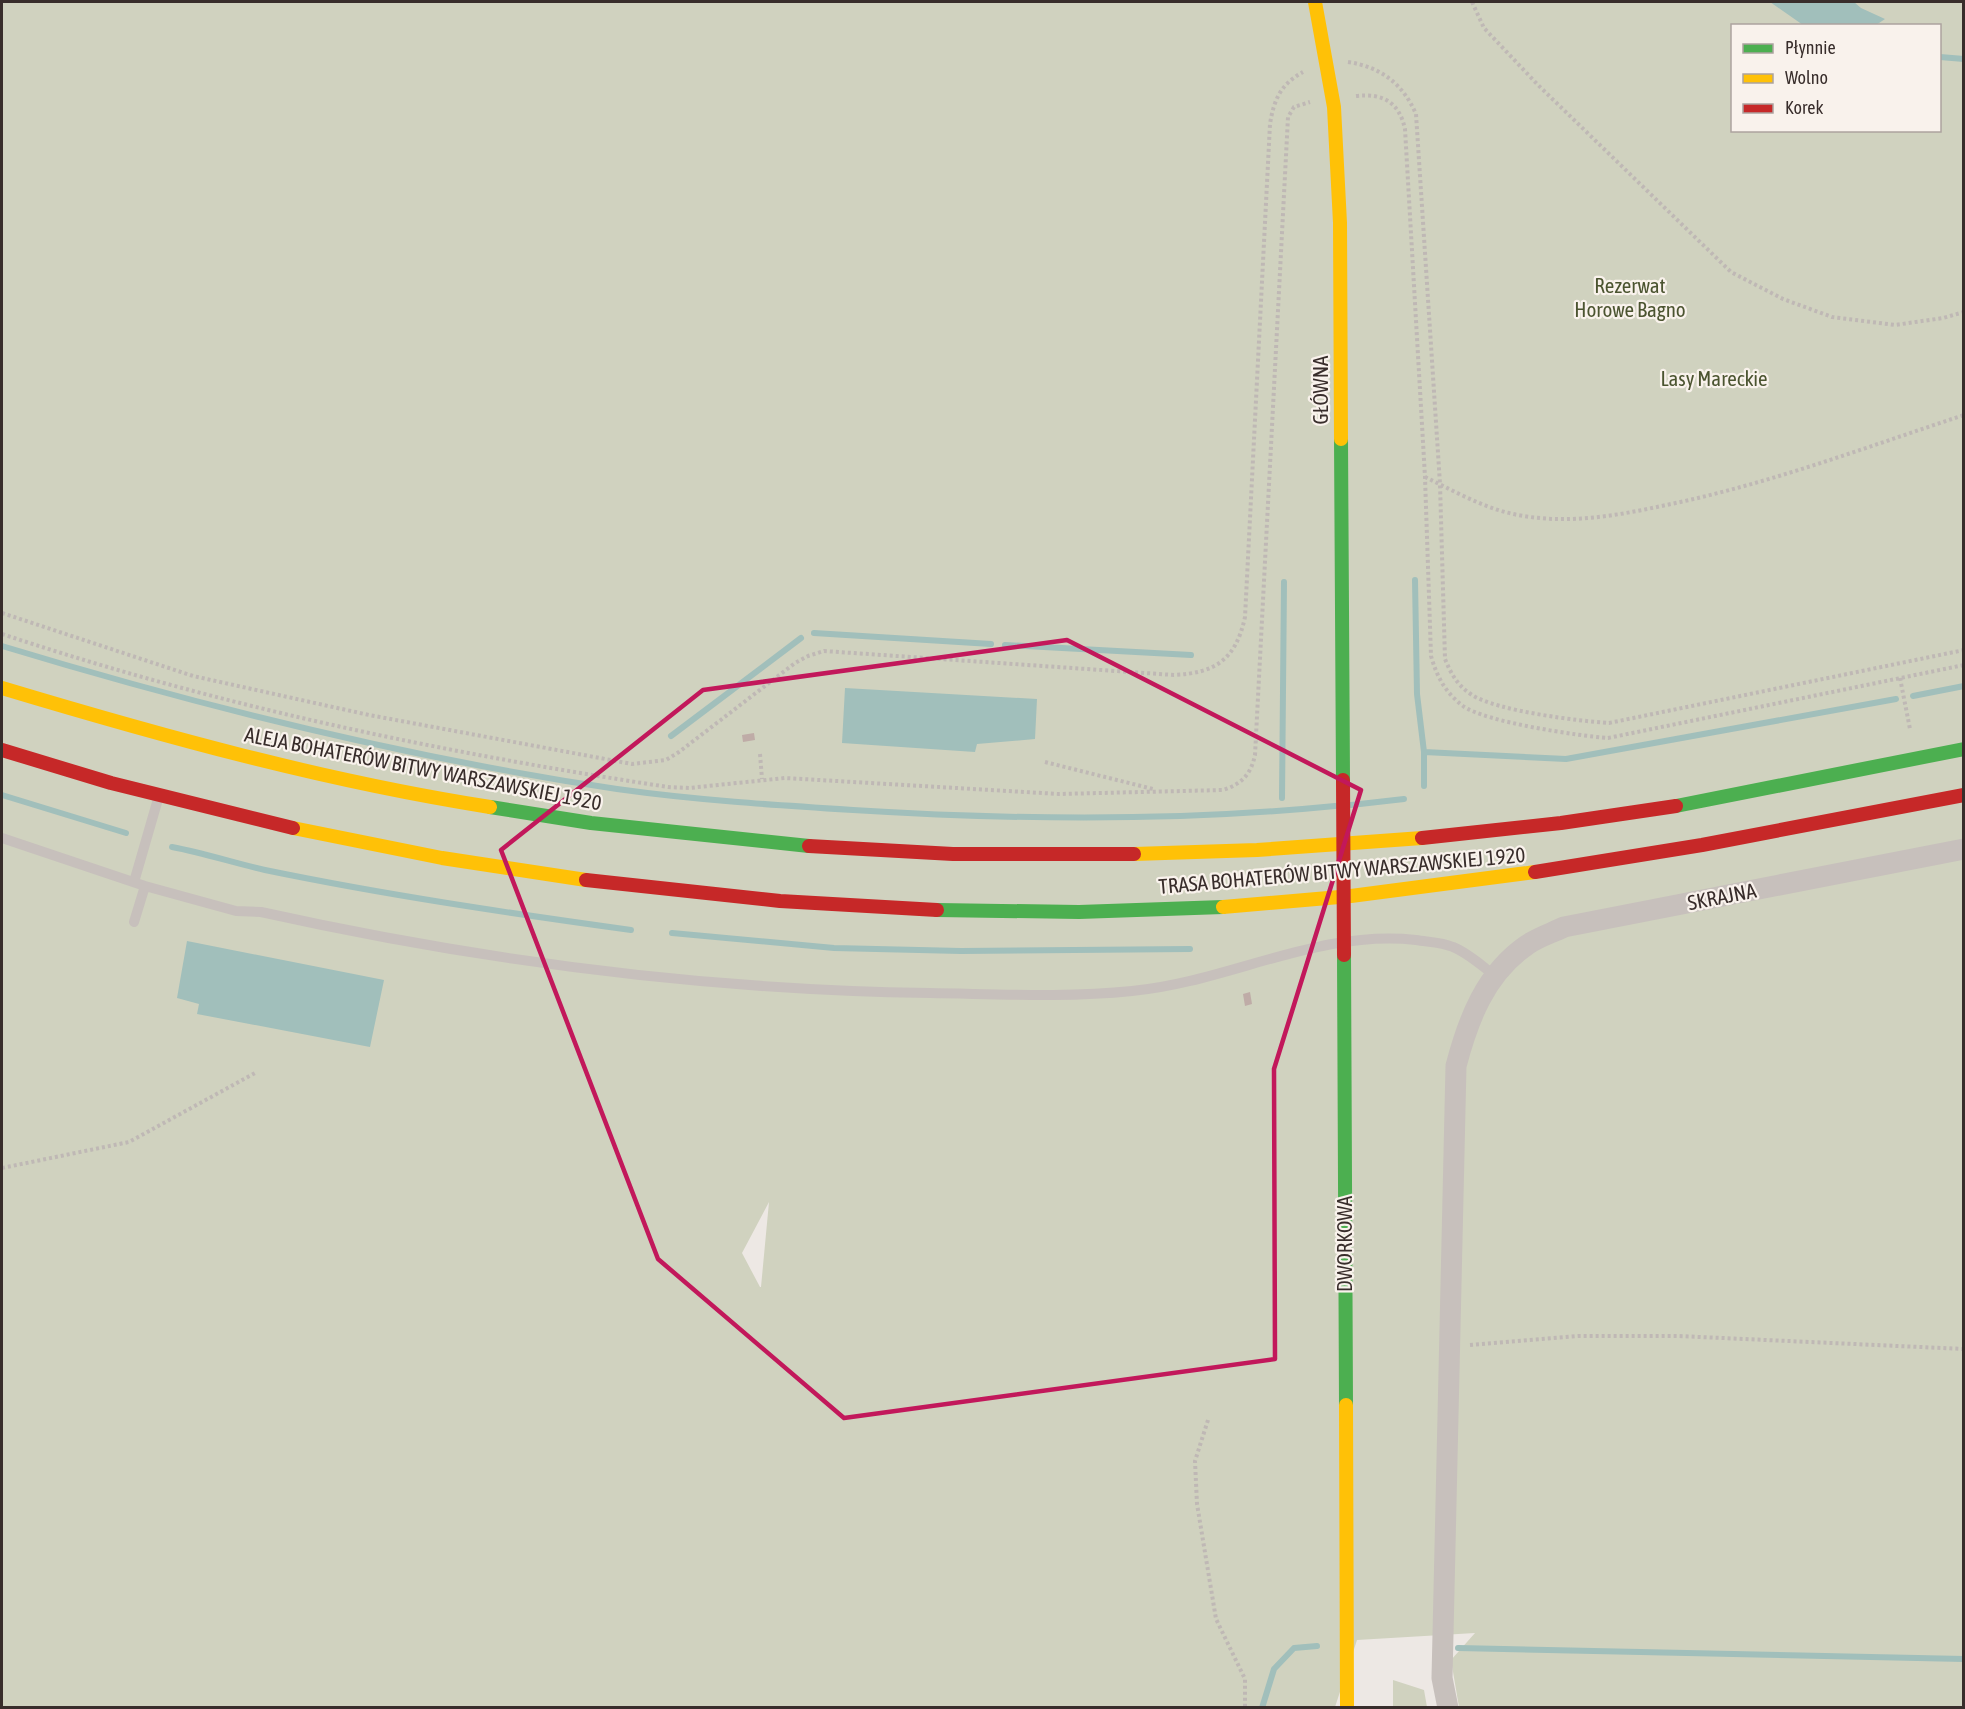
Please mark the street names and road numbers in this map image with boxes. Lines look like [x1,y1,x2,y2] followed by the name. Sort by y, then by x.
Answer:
[1308,355,1332,424] street label: GŁÓWNA
[243,722,604,814] street label: ALEJA BOHATERÓW BITWY WARSZAWSKIEJ 1920
[1158,842,1526,898] street label: TRASA BOHATERÓW BITWY WARSZAWSKIEJ 1920
[1685,877,1759,914] street label: SKRAJNA
[1332,1195,1356,1292] street label: DWORKOWA

